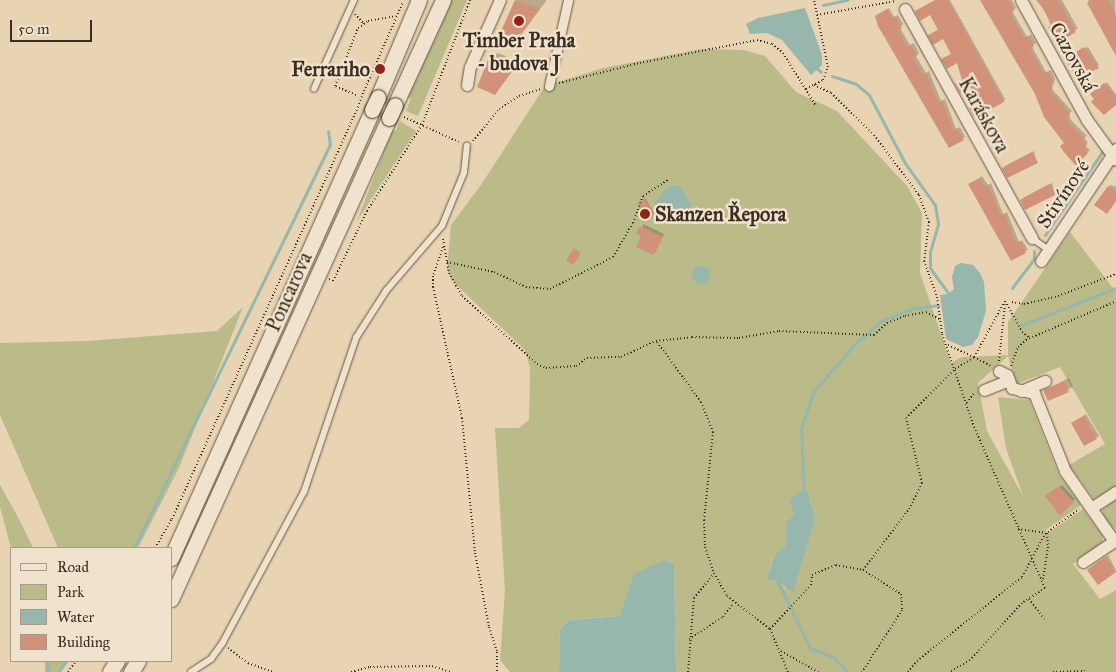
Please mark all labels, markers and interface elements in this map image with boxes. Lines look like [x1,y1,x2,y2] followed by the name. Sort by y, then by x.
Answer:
[12,10,95,42] scale bar
[513,15,525,27] marker: Timber Praha - budova J
[1044,18,1102,96] street label: Cazovská
[18,20,50,38] text: 50 m
[463,29,575,76] place label: Timber Praha - budova J
[291,57,370,81] place label: Ferrariho
[374,63,386,75] marker: Ferrariho
[953,73,1015,157] street label: Karáskova
[1031,155,1095,233] street label: Stivínové
[655,202,786,226] place label: Skanzen Řepora
[639,208,651,220] marker: Skanzen Řepora
[261,249,317,335] street label: Poncarova
[10,547,172,662] legend
[57,558,89,576] text: Road
[57,583,84,601] text: Park
[57,608,94,626] text: Water
[57,633,110,651] text: Building

